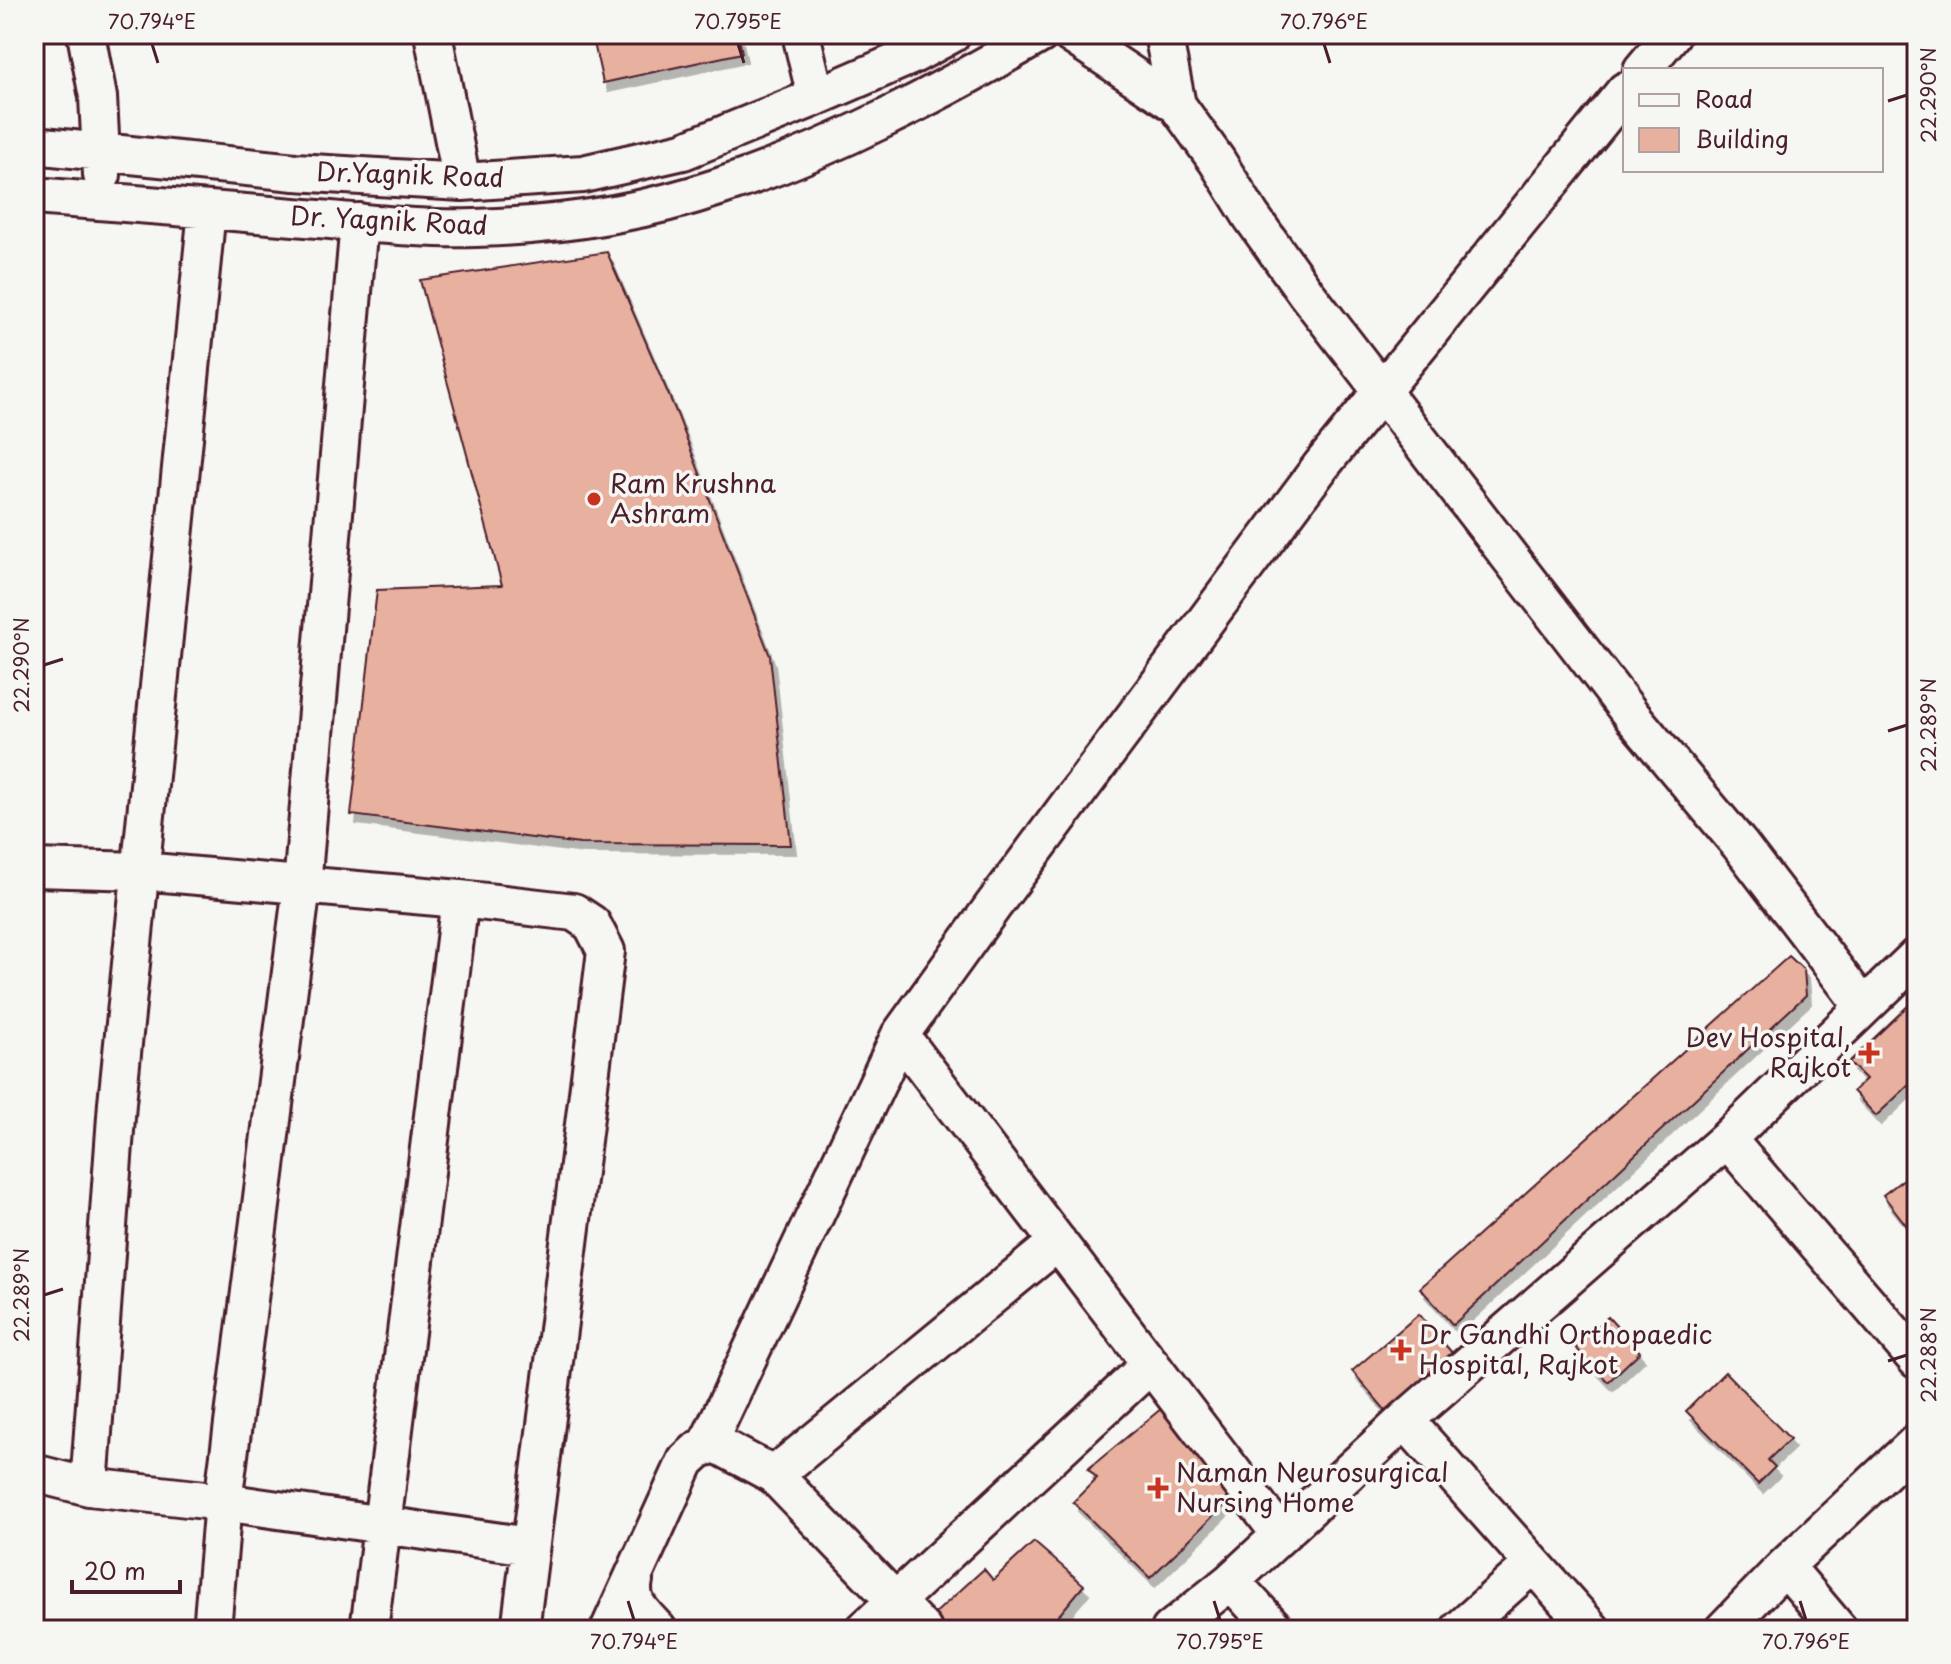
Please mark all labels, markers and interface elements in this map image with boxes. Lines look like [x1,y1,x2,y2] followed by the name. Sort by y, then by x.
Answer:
[108,6,196,36] text: 70.794°E
[694,6,782,36] text: 70.795°E
[1280,6,1368,36] text: 70.796°E
[1913,47,1943,143] text: 22.290°N
[1623,68,1883,172] legend
[1695,80,1753,116] text: Road
[1695,120,1789,156] text: Building
[316,151,504,196] street label: Dr.Yagnik Road
[289,195,489,244] street label: Dr. Yagnik Road
[610,463,777,532] place label: Ram Krushna Ashram
[585,490,603,508] marker: Ram Krushna Ashram
[6,617,36,713] text: 22.290°N
[1913,678,1943,772] text: 22.289°N
[1685,1017,1851,1086] place label: Dev Hospital, Rajkot
[1858,1042,1880,1064] marker: Dev Hospital, Rajkot
[6,1248,36,1342] text: 22.289°N
[1913,1307,1943,1403] text: 22.288°N
[1419,1314,1712,1383] place label: Dr Gandhi Orthopaedic Hospital, Rajkot
[1390,1339,1412,1361] marker: Dr Gandhi Orthopaedic Hospital, Rajkot
[1176,1452,1448,1521] place label: Naman Neurosurgical Nursing Home
[1147,1477,1169,1499] marker: Naman Neurosurgical Nursing Home
[72,1544,180,1594] scale bar
[84,1552,146,1588] text: 20 m
[590,1626,678,1656] text: 70.794°E
[1176,1626,1264,1656] text: 70.795°E
[1762,1626,1850,1656] text: 70.796°E

